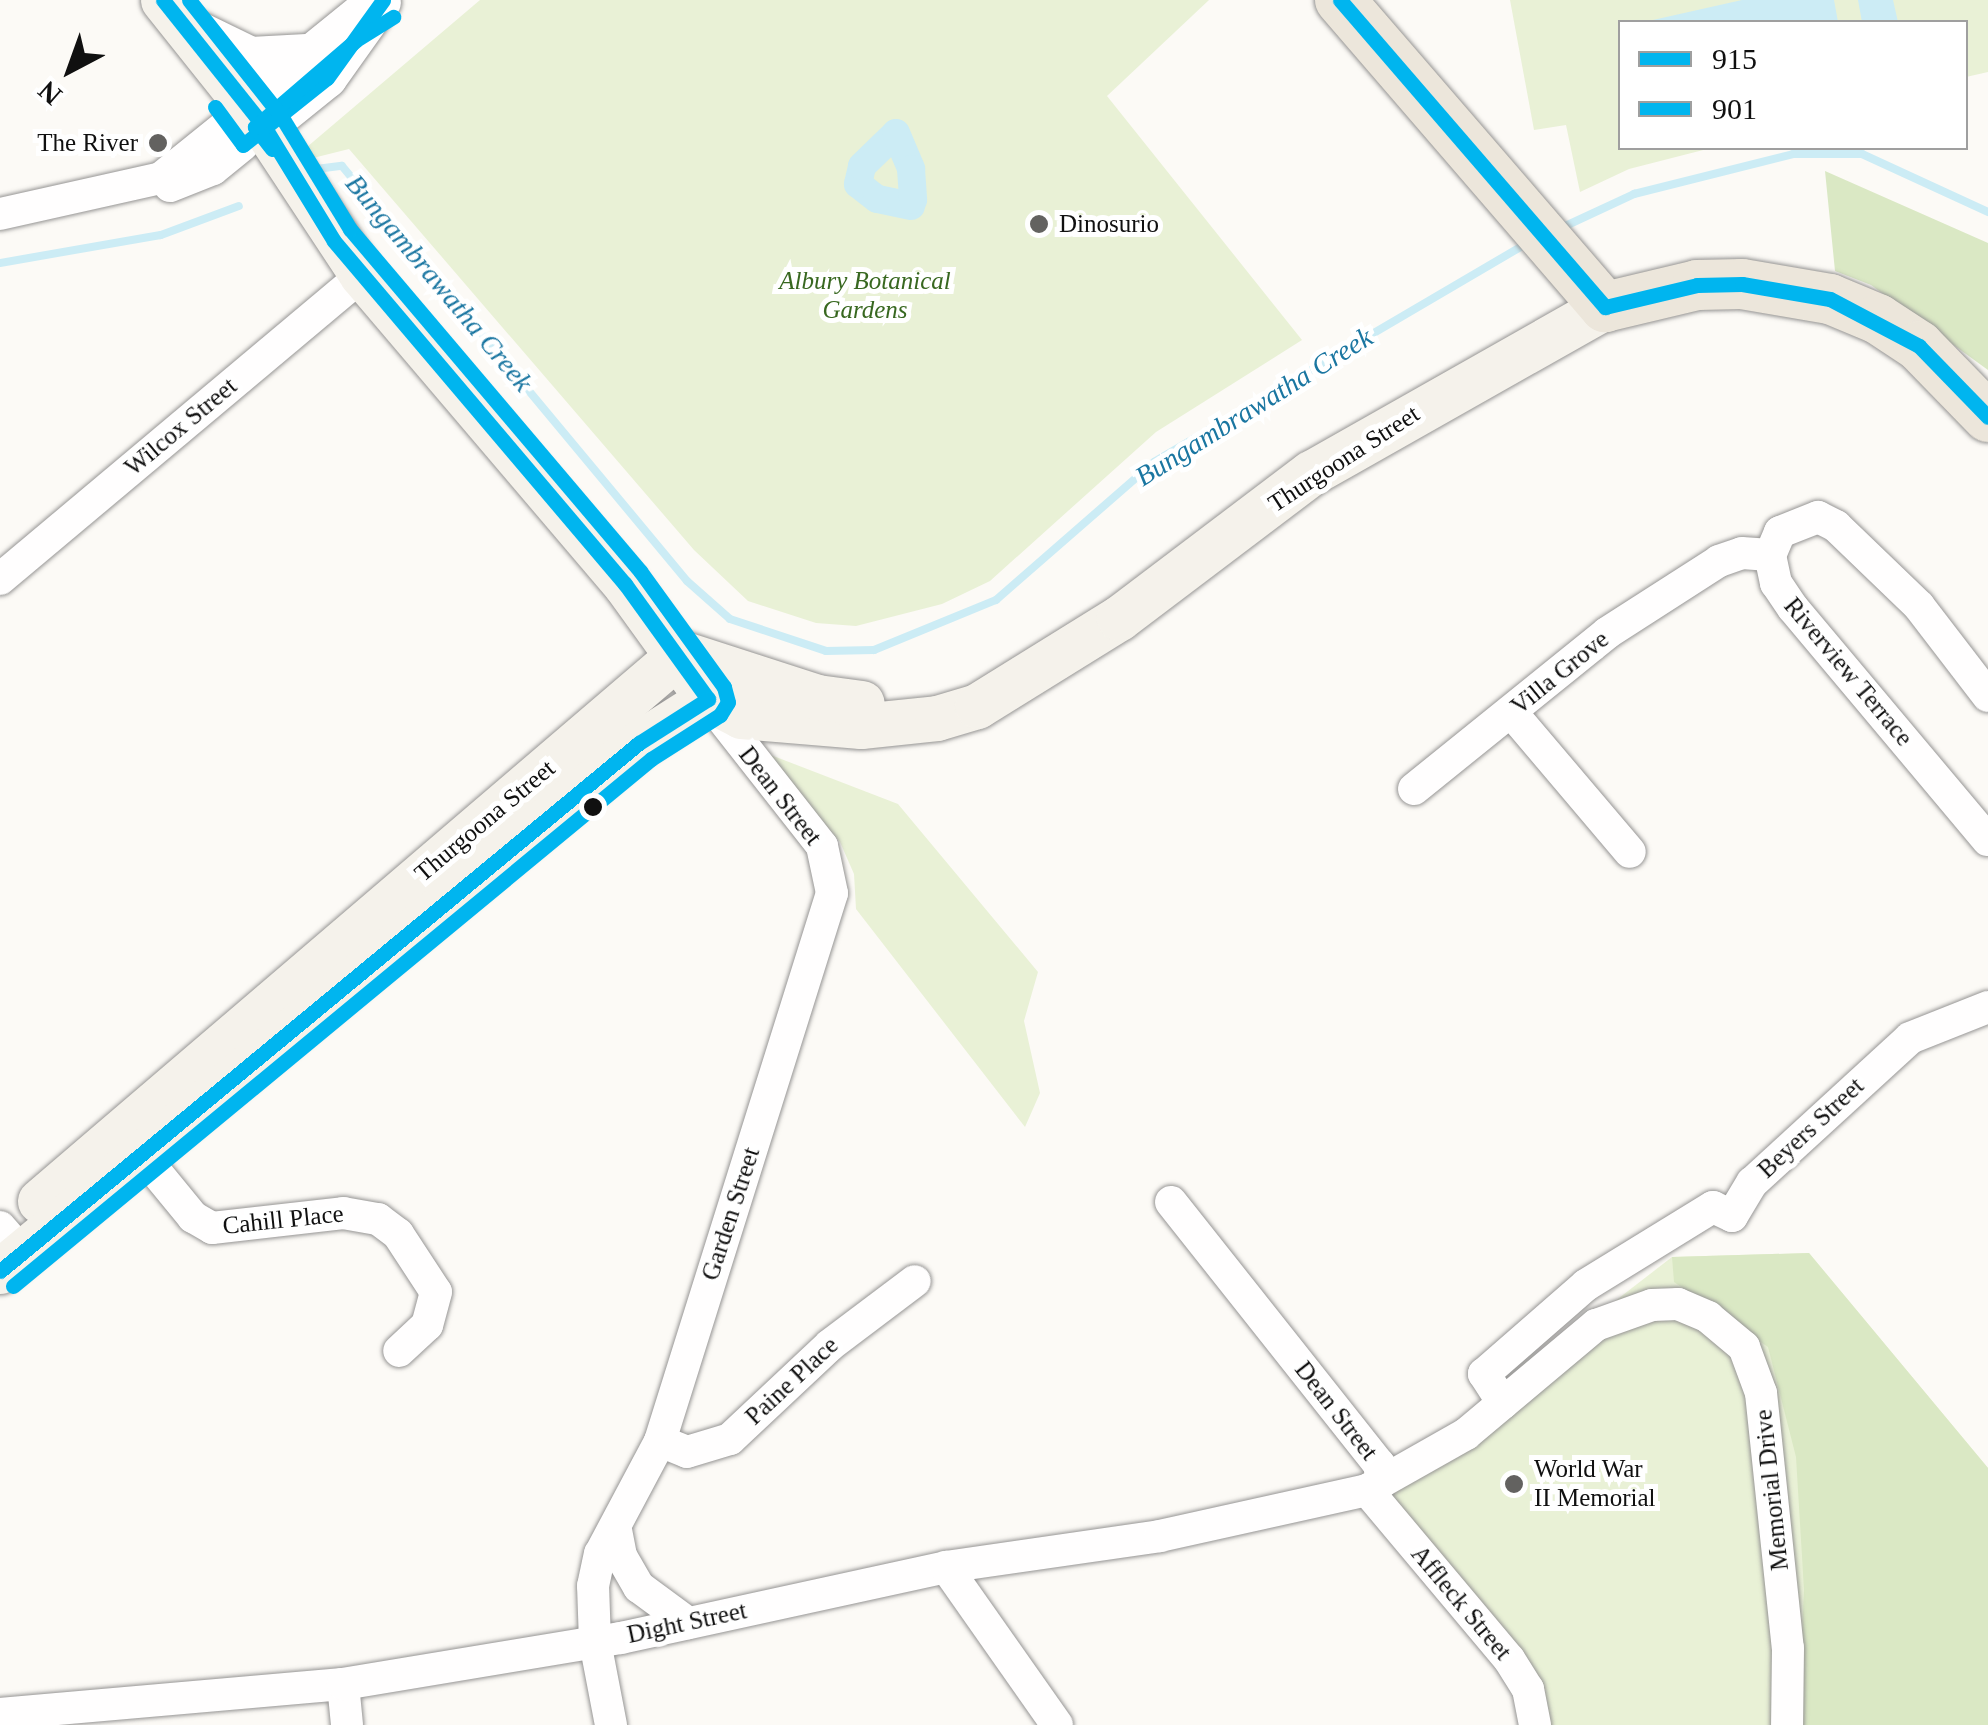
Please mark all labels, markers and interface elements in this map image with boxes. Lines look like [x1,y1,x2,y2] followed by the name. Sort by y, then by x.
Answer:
[20,20,120,120] north arrow
[1618,20,1968,150] legend
[1712,42,1757,75] text: 915
[32,75,68,111] text: N
[1712,92,1757,125] text: 901
[37,128,138,158] place label: The River
[147,132,169,154] marker: The River
[338,167,540,399] water label: Bungambrawatha Creek
[1059,209,1159,239] place label: Dinosurio
[1028,213,1050,235] marker: Dinosurio
[779,267,951,326] park label: Albury Botanical Gardens
[1129,320,1379,494] water label: Bungambrawatha Creek
[119,371,243,483] street label: Wilcox Street
[1263,399,1425,519] street label: Thurgoona Street
[1777,592,1919,752] street label: Riverview Terrace
[1505,624,1615,722] street label: Villa Grove
[732,741,828,851] street label: Dean Street
[409,754,561,888] street label: Thurgoona Street
[583,797,603,817] unlabelled marker
[1752,1071,1870,1185] street label: Beyers Street
[695,1144,767,1284] street label: Garden Street
[221,1199,345,1241] street label: Cahill Place
[739,1330,845,1432] street label: Paine Place
[1288,1356,1384,1466] street label: Dean Street
[1749,1408,1795,1572] street label: Memorial Drive
[1534,1455,1655,1514] place label: World War II Memorial
[1503,1473,1525,1495] marker: World War II Memorial
[1404,1540,1518,1666] street label: Affleck Street
[624,1596,750,1650] street label: Dight Street

